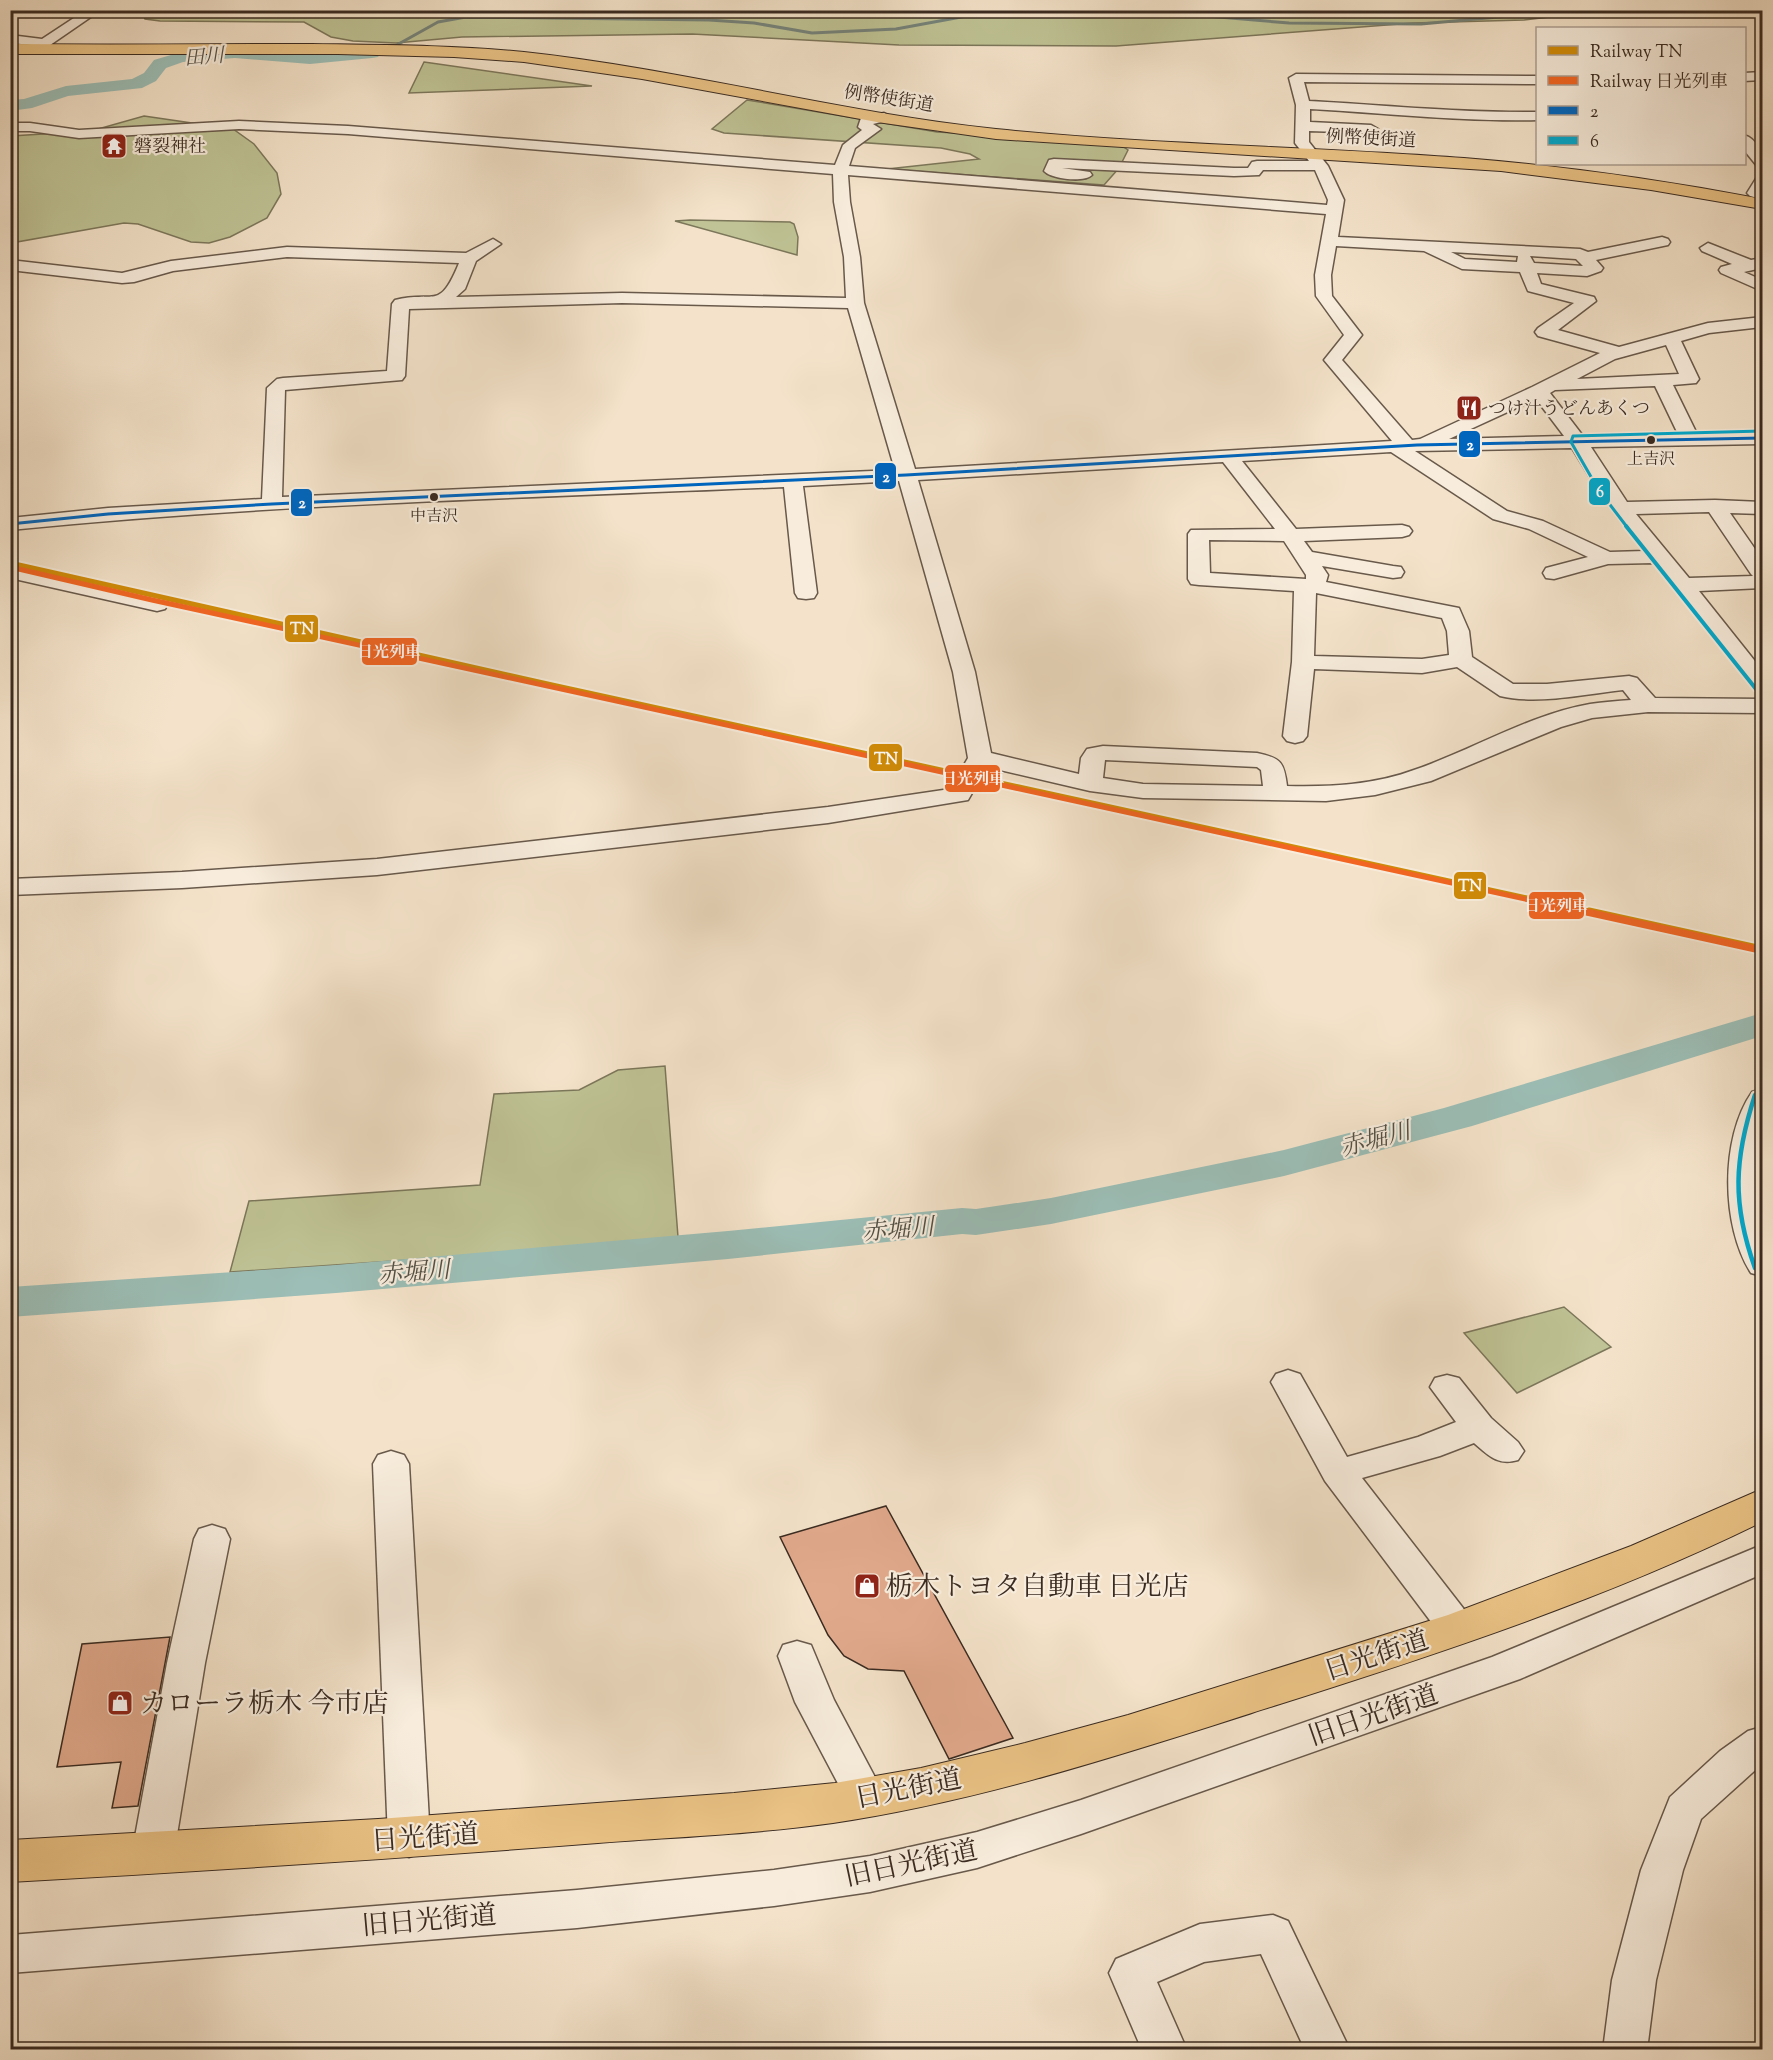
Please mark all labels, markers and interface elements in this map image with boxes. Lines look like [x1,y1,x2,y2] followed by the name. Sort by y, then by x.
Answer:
[1536,27,1746,165] legend
[1590,40,1683,66] text: Railway TN
[183,42,227,75] water label: 田川
[1590,70,1727,96] text: Railway 日光列車
[842,80,935,120] street label: 例幣使街道
[1590,100,1599,126] text: 2
[1325,125,1417,155] street label: 例幣使街道
[1590,130,1599,156] text: 6
[99,131,129,161] temple icon: 磐裂神社
[134,135,206,161] place label: 磐裂神社
[1454,393,1484,423] restaurant icon: つけ汁うどんあくつ
[1488,397,1650,423] place label: つけ汁うどんあくつ
[1458,430,1481,458] line badge: 2
[1645,434,1657,446] marker: 上吉沢
[1466,435,1474,458] text: 2
[1627,449,1675,472] place label: 上吉沢
[874,462,897,490] line badge: 2
[882,467,890,490] text: 2
[1588,477,1611,506] line badge: 6
[1596,482,1604,505] text: 6
[290,488,313,517] line badge: 2
[428,491,440,503] marker: 中吉沢
[298,493,306,516] text: 2
[410,506,458,529] place label: 中吉沢
[284,614,319,643] line badge: TN
[290,619,314,642] text: TN
[361,637,418,666] line badge: 日光列車
[357,642,421,665] text: 日光列車
[868,743,903,772] line badge: TN
[874,749,898,772] text: TN
[944,764,1001,793] line badge: 日光列車
[941,769,1005,792] text: 日光列車
[1453,871,1487,900] line badge: TN
[1458,876,1482,899] text: TN
[1528,891,1585,920] line badge: 日光列車
[1524,896,1588,919] text: 日光列車
[1336,1114,1418,1167] water label: 赤堀川
[861,1211,939,1251] water label: 赤堀川
[377,1254,455,1294] water label: 赤堀川
[886,1569,1189,1608] place label: 栃木トヨタ自動車 日光店
[852,1571,882,1601] shop icon: 栃木トヨタ自動車 日光店
[1319,1622,1434,1693] street label: 日光街道
[1304,1677,1444,1758] street label: 旧日光街道
[140,1686,389,1725] place label: カローラ栃木 今市店
[105,1688,135,1718] shop icon: カローラ栃木 今市店
[852,1761,965,1820] street label: 日光街道
[370,1816,480,1863] street label: 日光街道
[841,1832,982,1899] street label: 旧日光街道
[360,1897,498,1948] street label: 旧日光街道

